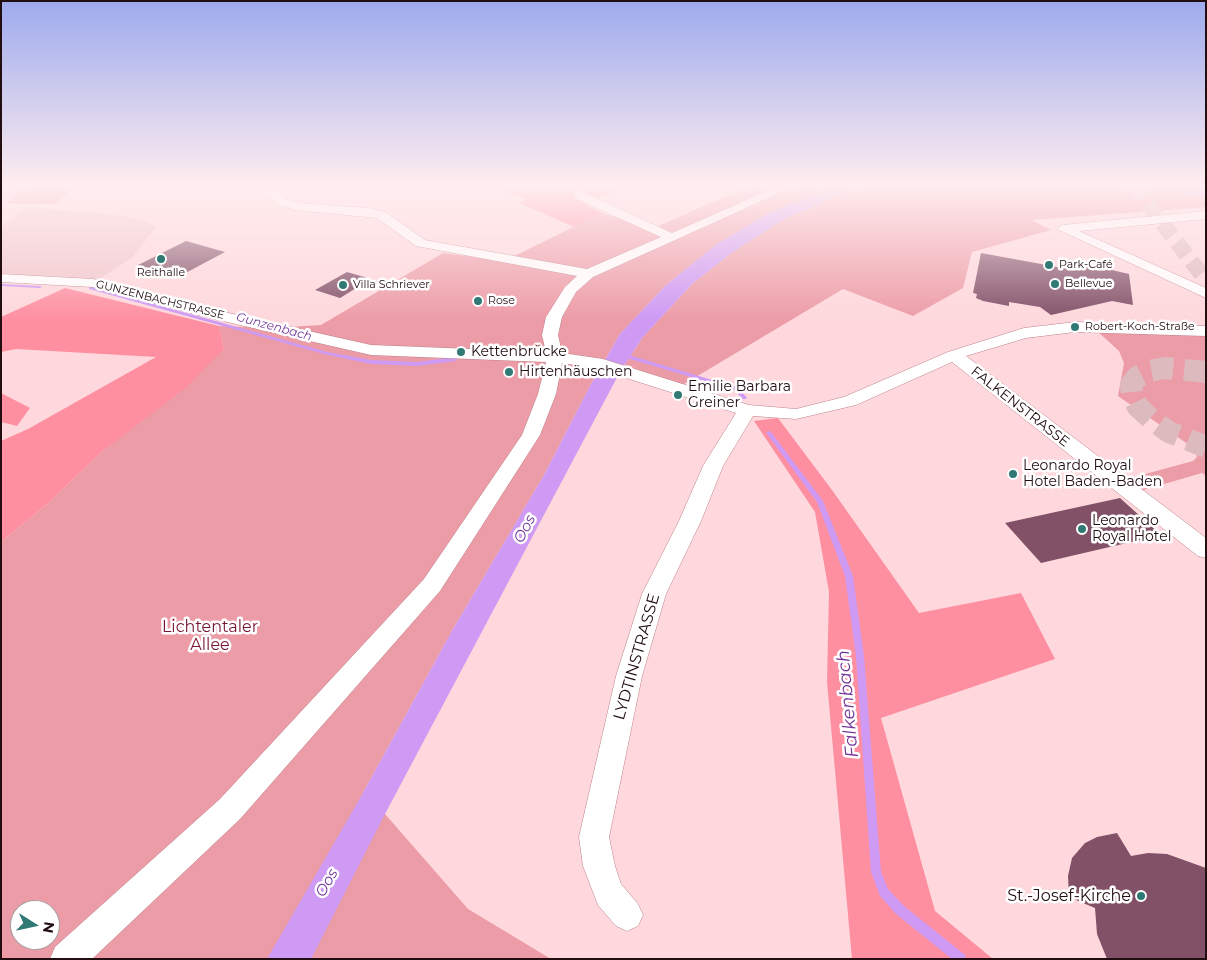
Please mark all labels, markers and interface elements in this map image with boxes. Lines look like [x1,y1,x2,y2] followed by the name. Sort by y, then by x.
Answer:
[155,253,167,265] marker: Reithalle
[1059,258,1113,272] place label: Park-Café
[1043,259,1055,271] marker: Park-Café
[137,266,185,280] place label: Reithalle
[1065,277,1112,291] place label: Bellevue
[94,278,226,322] street label: GUNZENBACHSTRASSE
[353,278,430,292] place label: Villa Schriever
[1049,278,1061,290] marker: Bellevue
[337,279,349,291] marker: Villa Schriever
[488,294,515,308] place label: Rose
[472,295,484,307] marker: Rose
[235,310,313,344] water label: Gunzenbach
[1085,320,1195,334] place label: Robert-Koch-Straße
[1069,321,1081,333] marker: Robert-Koch-Straße
[471,344,567,360] place label: Kettenbrücke
[455,346,467,358] marker: Kettenbrücke
[967,363,1073,451] street label: FALKENSTRASSE
[519,364,632,380] place label: Hirtenhäuschen
[503,366,515,378] marker: Hirtenhäuschen
[688,379,791,412] place label: Emilie Barbara Greiner
[672,389,684,401] marker: Emilie Barbara Greiner
[1023,458,1162,491] place label: Leonardo Royal Hotel Baden-Baden
[1007,468,1019,480] marker: Leonardo Royal Hotel Baden-Baden
[510,512,540,546] water label: Oos
[1092,513,1172,546] place label: Leonardo Royal Hotel
[1076,523,1088,535] marker: Leonardo Royal Hotel
[610,592,664,722] street label: LYDTINSTRASSE
[162,617,258,655] park label: Lichtentaler Allee
[833,649,863,759] water label: Falkenbach
[312,866,342,900] water label: Oos
[1007,886,1131,906] place label: St.-Josef-Kirche
[1135,890,1147,902] marker: St.-Josef-Kirche
[10,900,60,950] north arrow
[39,920,59,935] text: N

